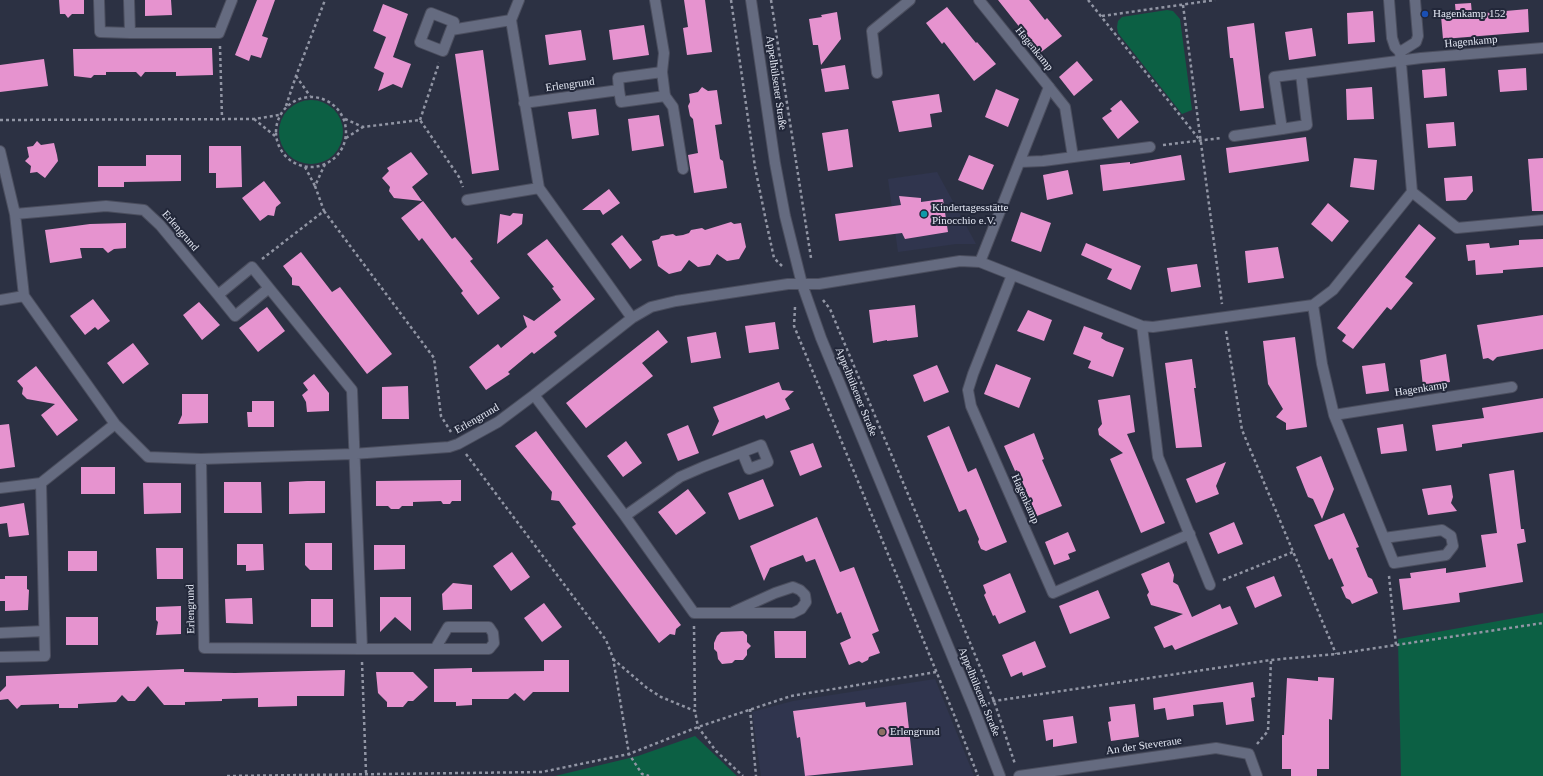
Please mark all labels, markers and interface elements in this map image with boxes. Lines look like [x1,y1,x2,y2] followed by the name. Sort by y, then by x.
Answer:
[1433,7,1505,21] place label: Hagenkamp 152
[1420,9,1430,19] marker: Hagenkamp 152
[1012,24,1056,74] street label: Hagenkamp
[1444,33,1498,51] street label: Hagenkamp
[763,35,789,131] street label: Appelhülsener Straße
[545,75,595,95] street label: Erlengrund
[932,201,1008,227] place label: Kindertagesstätte Pinocchio e.V.
[159,208,201,254] street label: Erlengrund
[919,209,929,219] marker: Kindertagesstätte Pinocchio e.V.
[832,345,880,439] street label: Appelhülsener Straße
[1394,378,1448,400] street label: Hagenkamp
[452,401,502,437] street label: Erlengrund
[1008,472,1042,526] street label: Hagenkamp
[184,584,198,634] street label: Erlengrund
[955,645,1003,739] street label: Appelhülsener Straße
[890,725,939,739] place label: Erlengrund
[877,727,887,737] marker: Erlengrund
[1105,734,1183,758] street label: An der Steveraue

